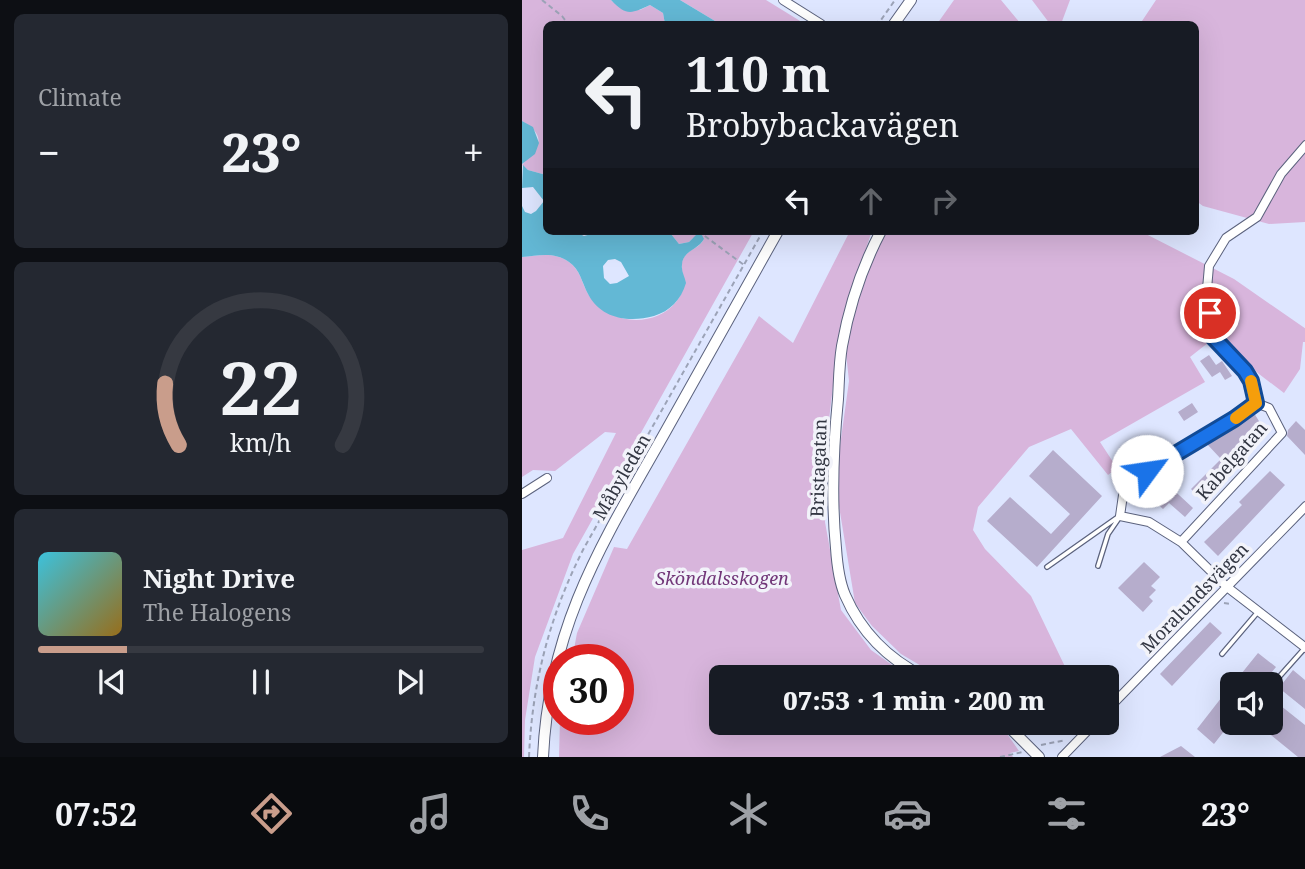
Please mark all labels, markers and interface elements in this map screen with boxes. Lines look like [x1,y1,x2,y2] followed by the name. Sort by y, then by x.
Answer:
[686,40,830,106] text: 110 m
[571,49,662,140] icon: left
[38,81,122,113] text: Climate
[686,103,959,146] text: Brobybackavägen
[221,116,301,187] text: 23°
[38,126,60,178] text: −
[463,126,484,178] text: +
[779,182,817,220] icon: left
[852,182,890,220] icon: ahead
[925,182,963,220] icon: right
[1180,283,1240,343] pin
[1191,294,1229,332] icon: arrive
[220,337,302,436] text: 22
[1190,416,1272,505] street label: Kabelgatan
[804,418,832,518] street label: Bristagatan
[230,424,292,458] text: km/h
[587,429,656,524] street label: Måbyleden
[1110,434,1184,508] position arrow
[1135,537,1253,658] street label: Moralundsvägen
[143,560,295,596] text: Night Drive
[655,566,789,590] park label: Sköndalsskogen
[143,596,291,628] text: The Halogens
[543,644,634,735] speed limit sign: 30
[93,663,131,701] icon: previous
[242,663,280,701] icon: pause
[391,663,429,701] icon: next
[1220,672,1283,735] map controls
[1220,672,1283,735] button: sound
[783,682,1045,718] text: 07:53 · 1 min · 200 m
[247,789,296,838] icon: directions
[406,789,455,838] icon: music
[565,789,614,838] icon: phone
[724,789,773,838] icon: climate
[883,789,932,838] icon: car
[1042,789,1091,838] icon: filters
[55,792,137,835] text: 07:52
[1201,792,1250,835] text: 23°

